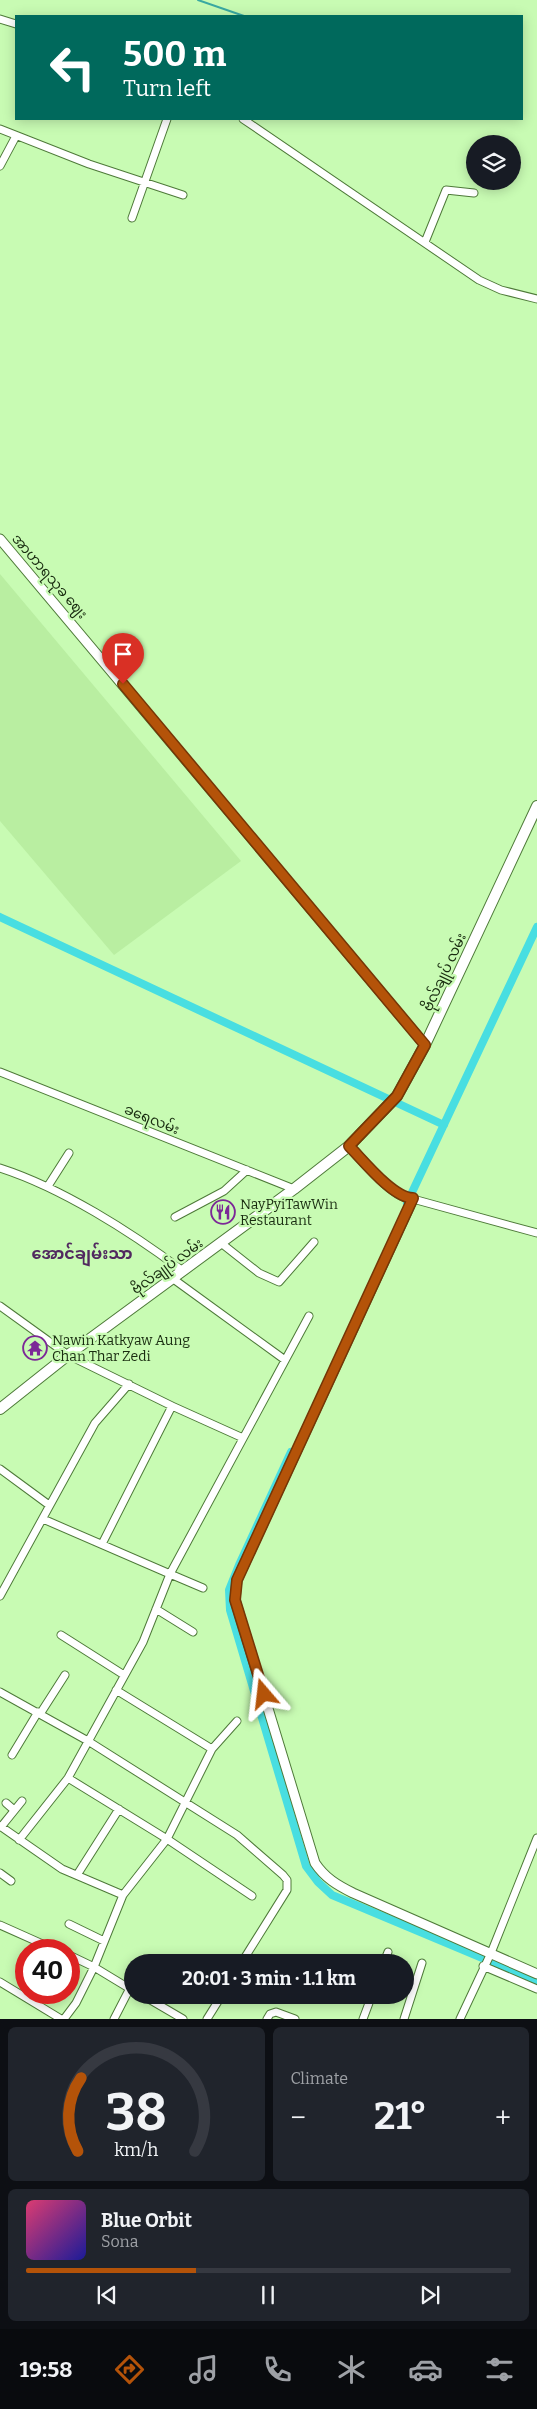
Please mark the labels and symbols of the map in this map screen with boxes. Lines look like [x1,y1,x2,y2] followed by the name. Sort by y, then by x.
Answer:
[6,530,91,624] street label: အာဟာရသုခ ဈေး
[102,633,144,684] pin
[417,930,473,1015] street label: ဗိုလ်ချုပ် လမ်း
[121,1099,183,1141] street label: ခရေလမ်း
[240,1196,338,1229] place label: NayPyiTawWin Restaurant
[210,1199,236,1225] restaurant icon: NayPyiTawWin Restaurant
[127,1233,208,1300] street label: ဗိုလ်ချုပ် လမ်း
[31,1242,133,1267] district label: အောင်ချမ်းသာ
[52,1332,190,1365] place label: Nawin Katkyaw Aung Chan Thar Zedi
[22,1335,48,1361] temple icon: Nawin Katkyaw Aung Chan Thar Zedi
[237,1667,289,1719] position arrow
[15,1939,80,2004] speed limit sign: 40

